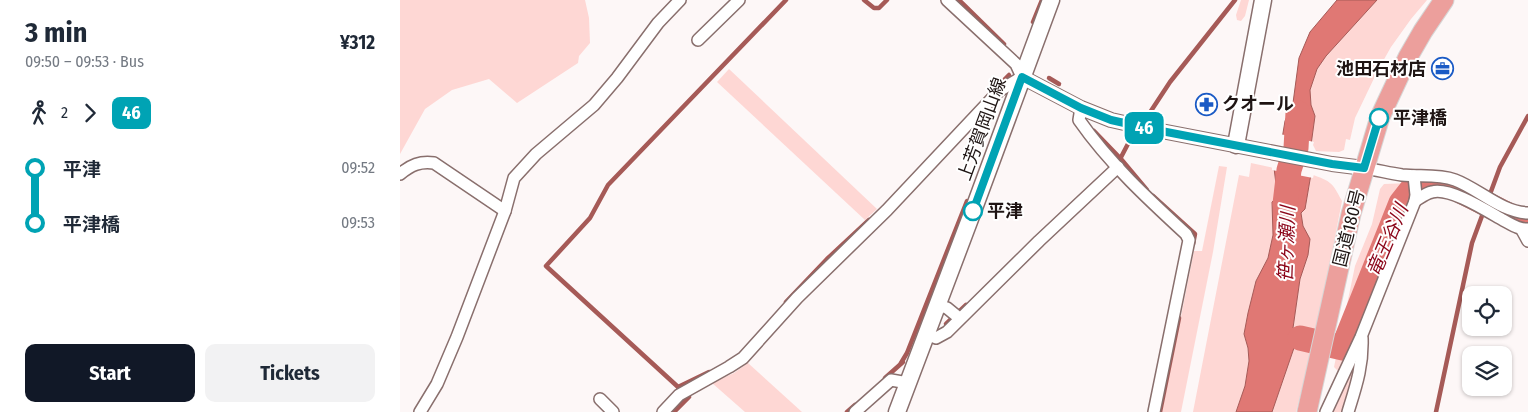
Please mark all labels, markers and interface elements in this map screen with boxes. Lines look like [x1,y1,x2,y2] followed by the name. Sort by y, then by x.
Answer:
[25,16,87,49] text: 3 min
[340,31,375,54] text: ¥312
[25,52,144,71] text: 09:50 – 09:53 · Bus
[1430,57,1454,81] office icon: 池田石材店
[1336,58,1426,80] place label: 池田石材店
[953,74,1011,184] street label: 上芳賀岡山線
[1194,92,1218,116] pharmacy icon: クオール
[1222,93,1294,115] place label: クオール
[25,99,53,127] icon: walk
[76,99,104,127] icon: forward
[122,102,141,124] text: 46
[61,103,68,122] text: 2
[1393,107,1447,129] place label: 平津橋
[1369,108,1389,128] marker: 平津橋
[1122,112,1166,144] line badge: 46
[1135,117,1153,139] text: 46
[63,158,101,181] text: 平津
[341,158,375,177] text: 09:52
[1329,187,1369,269] street label: 国道180号
[1362,199,1414,280] water label: 竜王谷川
[987,200,1023,222] place label: 平津
[963,201,983,221] marker: 平津
[1274,204,1299,282] water label: 笹ヶ瀬川
[63,213,120,236] text: 平津橋
[341,213,375,232] text: 09:53
[1462,286,1512,396] map controls
[1462,286,1512,336] button: locate
[25,344,195,402] button: Start
[205,344,375,402] button: Tickets
[1462,346,1512,396] button: layers

